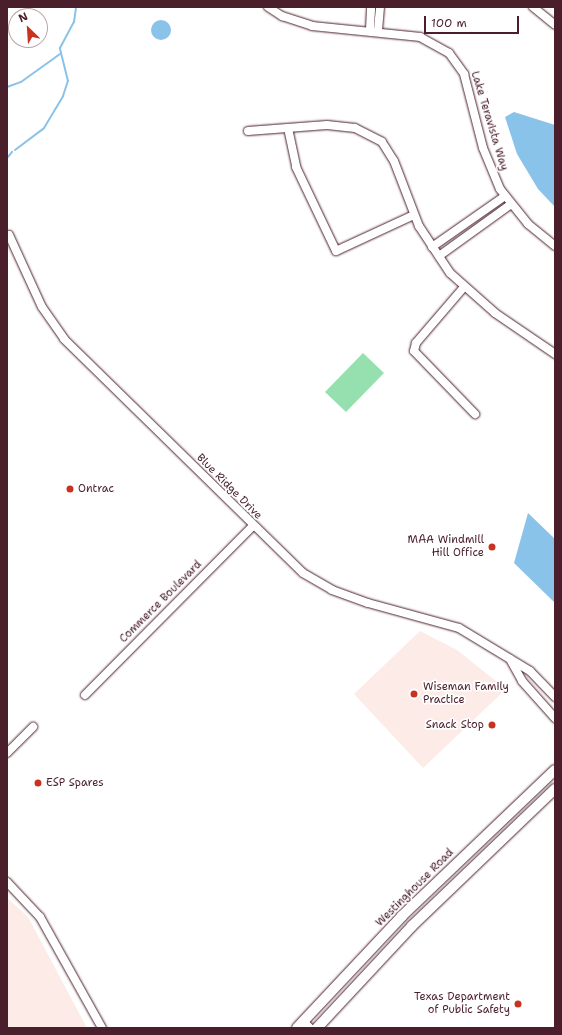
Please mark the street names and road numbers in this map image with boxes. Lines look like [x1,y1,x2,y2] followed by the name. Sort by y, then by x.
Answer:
[468,70,510,172] street label: Lake Teravista Way
[194,452,264,522] street label: Blue Ridge Drive
[117,558,205,646] street label: Commerce Boulevard
[373,846,457,930] street label: Westinghouse Road

